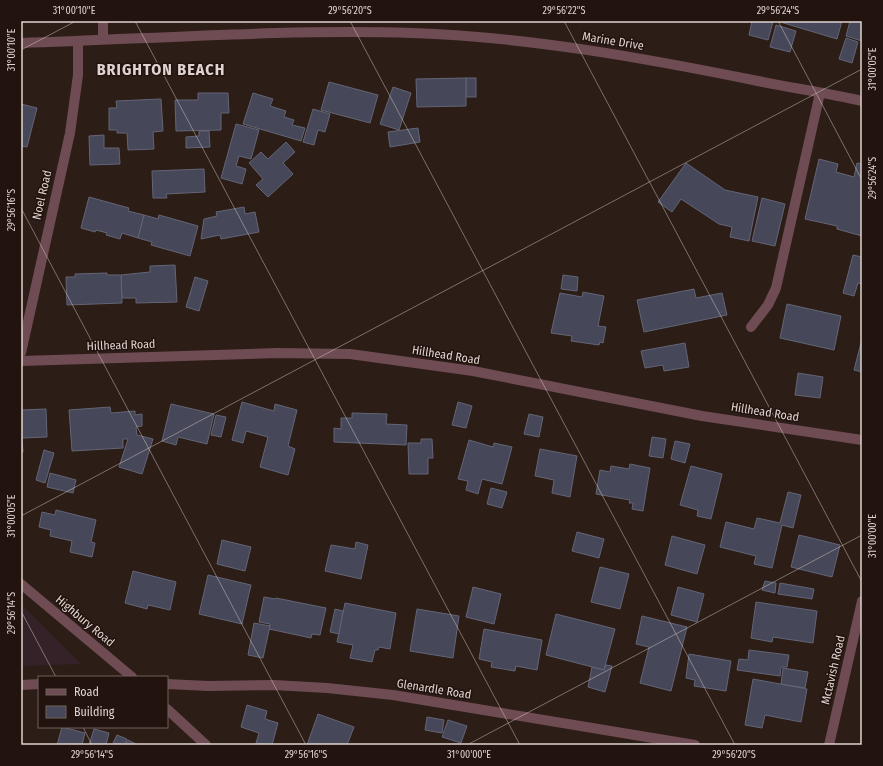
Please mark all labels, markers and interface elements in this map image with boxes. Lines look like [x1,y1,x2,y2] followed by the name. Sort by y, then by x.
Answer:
[53,5,96,17] text: 31°00'10"E
[328,5,372,17] text: 29°56'20"S
[543,5,585,17] text: 29°56'22"S
[757,5,799,17] text: 29°56'24"S
[6,28,18,71] text: 31°00'10"E
[581,29,645,53] street label: Marine Drive
[867,47,879,91] text: 31°00'05"E
[97,60,225,79] district label: BRIGHTON BEACH
[867,157,879,199] text: 29°56'24"S
[30,169,54,221] street label: Noel Road
[6,189,18,231] text: 29°56'16"S
[86,337,156,353] street label: Hillhead Road
[411,343,481,367] street label: Hillhead Road
[730,400,800,424] street label: Hillhead Road
[6,494,18,538] text: 31°00'05"E
[867,514,879,558] text: 31°00'00"E
[6,592,18,634] text: 29°56'14"S
[53,592,117,650] street label: Highbury Road
[818,634,848,706] street label: Mctavish Road
[38,676,168,728] legend
[396,676,472,702] street label: Glenardle Road
[74,685,99,699] text: Road
[74,705,115,719] text: Building
[71,749,113,761] text: 29°56'14"S
[285,749,327,761] text: 29°56'16"S
[447,749,491,761] text: 31°00'00"E
[712,749,756,761] text: 29°56'20"S

